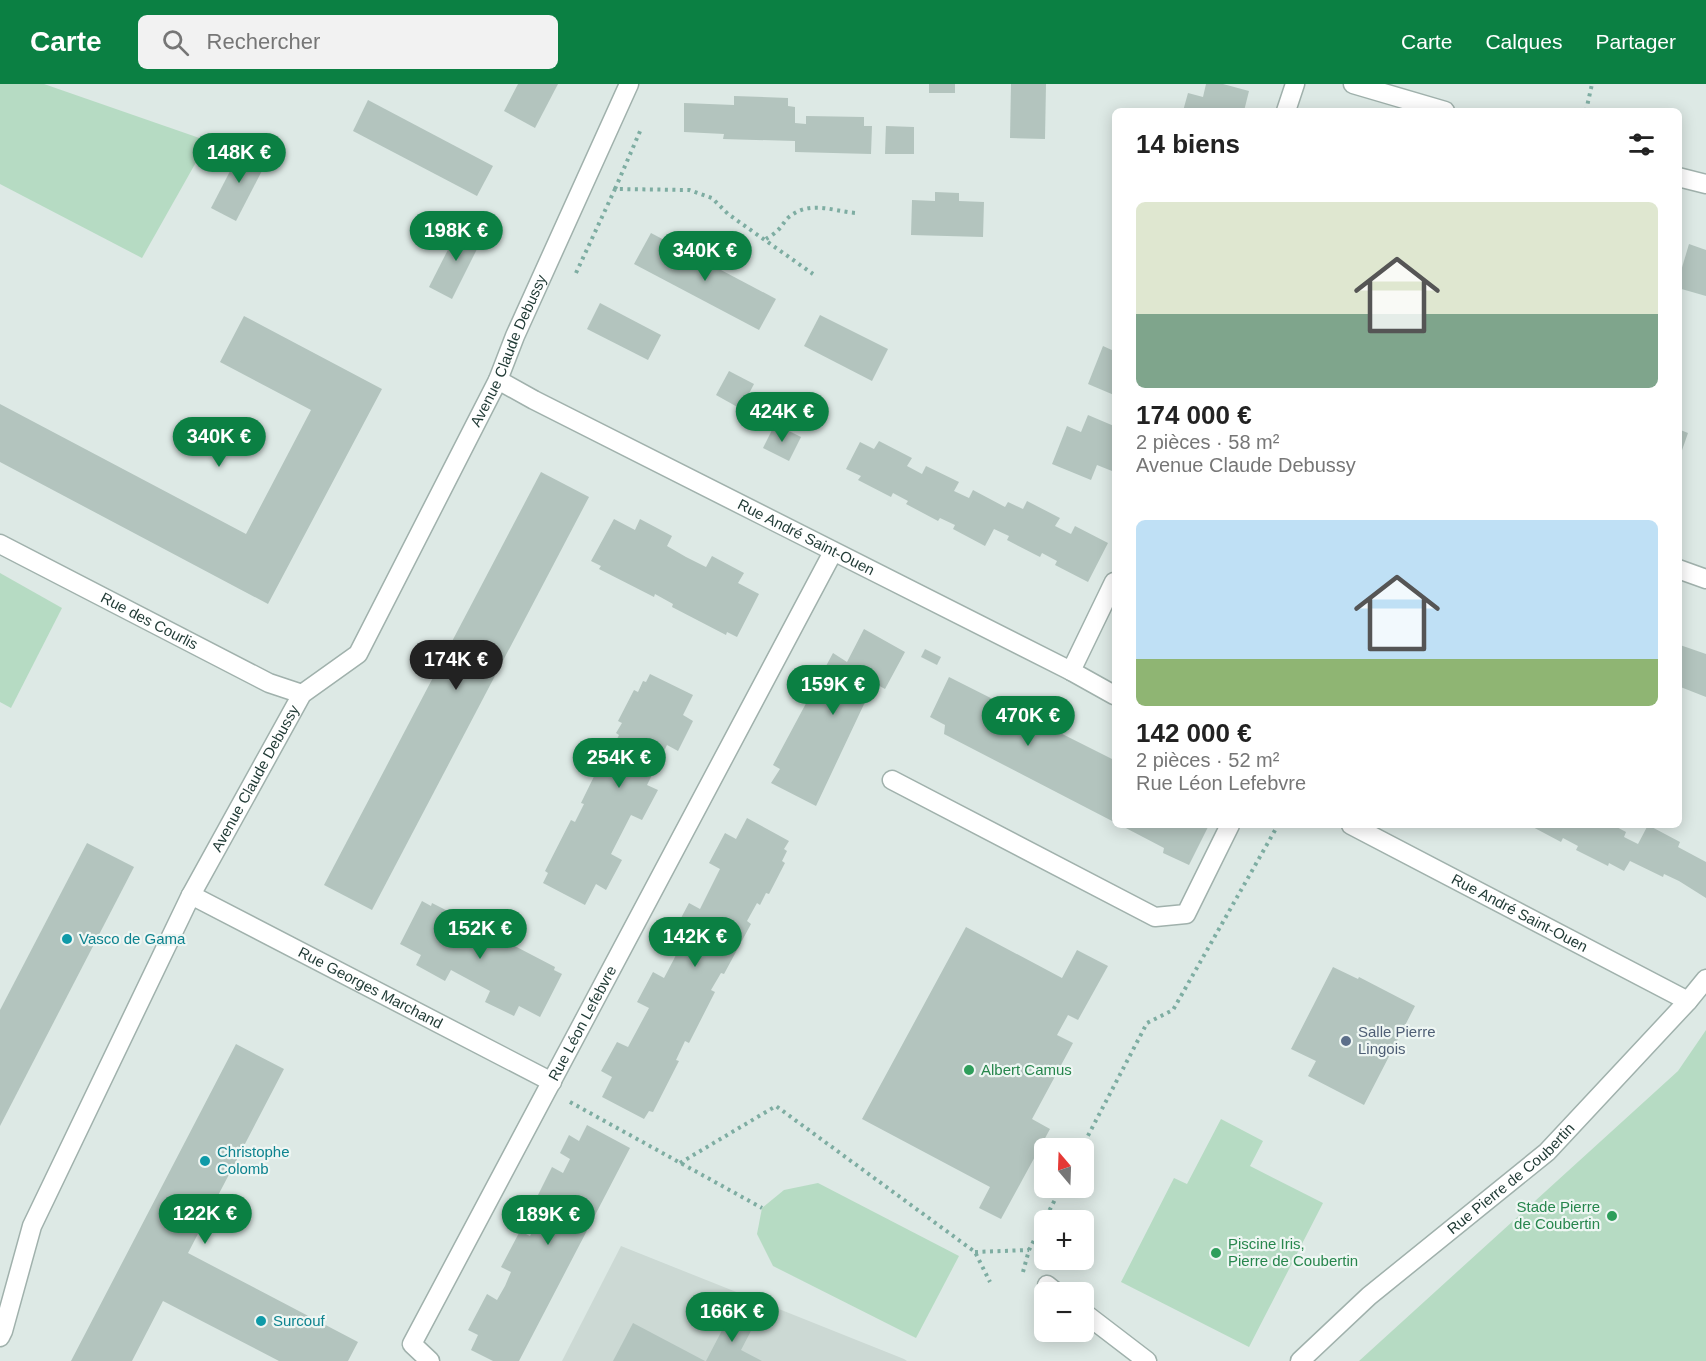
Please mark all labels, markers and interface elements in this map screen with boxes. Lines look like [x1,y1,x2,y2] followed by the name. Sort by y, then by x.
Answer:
[138,15,558,69] search box
[30,26,102,57] text: Carte
[159,26,192,59] icon: search
[207,29,320,54] text: Rechercher
[1401,30,1452,53] text: Carte
[1485,30,1562,53] text: Calques
[1595,30,1676,53] text: Partager
[1625,128,1658,161] icon: filters
[1136,129,1240,159] text: 14 biens
[190,133,288,184] pin: 148K €
[207,141,271,163] text: 148K €
[407,211,505,262] pin: 198K €
[424,219,488,241] text: 198K €
[656,231,754,282] pin: 340K €
[673,239,737,261] text: 340K €
[1343,241,1451,349] icon: home
[467,271,550,429] street label: Avenue Claude Debussy
[733,392,831,443] pin: 424K €
[750,400,814,422] text: 424K €
[1136,400,1252,430] text: 174 000 €
[170,417,268,468] pin: 340K €
[187,425,251,447] text: 340K €
[1136,431,1279,453] text: 2 pièces · 58 m²
[1136,454,1356,476] text: Avenue Claude Debussy
[735,495,878,578] street label: Rue André Saint-Ouen
[1343,559,1451,667] icon: home
[98,589,201,653] street label: Rue des Courlis
[407,640,505,691] pin: 174K €
[424,648,488,670] text: 174K €
[784,665,882,716] pin: 159K €
[801,673,865,695] text: 159K €
[979,696,1077,747] pin: 470K €
[208,701,302,854] street label: Avenue Claude Debussy
[996,704,1060,726] text: 470K €
[1136,718,1252,748] text: 142 000 €
[570,738,668,789] pin: 254K €
[587,746,651,768] text: 254K €
[1136,749,1279,771] text: 2 pièces · 52 m²
[1136,772,1306,794] text: Rue Léon Lefebvre
[1449,870,1591,955] street label: Rue André Saint-Ouen
[431,909,529,960] pin: 152K €
[448,917,512,939] text: 152K €
[646,917,744,968] pin: 142K €
[663,925,727,947] text: 142K €
[79,930,186,947] place label: Vasco de Gama
[60,932,74,946] marker: Vasco de Gama
[296,943,446,1032] street label: Rue Georges Marchand
[545,963,620,1083] street label: Rue Léon Lefebvre
[1358,1023,1436,1057] place label: Salle Pierre Lingois
[1339,1034,1353,1048] marker: Salle Pierre Lingois
[981,1061,1072,1078] place label: Albert Camus
[962,1063,976,1077] marker: Albert Camus
[1444,1119,1578,1237] street label: Rue Pierre de Coubertin
[1034,1138,1094,1198] north arrow
[1034,1138,1094,1342] map controls
[217,1143,290,1177] place label: Christophe Colomb
[198,1154,212,1168] marker: Christophe Colomb
[156,1194,254,1245] pin: 122K €
[499,1195,597,1246] pin: 189K €
[1514,1198,1600,1232] place label: Stade Pierre de Coubertin
[173,1202,237,1224] text: 122K €
[516,1203,580,1225] text: 189K €
[1605,1209,1619,1223] marker: Stade Pierre de Coubertin
[1034,1210,1094,1270] button: +
[1228,1235,1358,1269] place label: Piscine Iris, Pierre de Coubertin
[1209,1246,1223,1260] marker: Piscine Iris, Pierre de Coubertin
[1034,1282,1094,1342] button: −
[683,1292,781,1343] pin: 166K €
[700,1300,764,1322] text: 166K €
[273,1312,326,1329] place label: Surcouf
[254,1314,268,1328] marker: Surcouf

